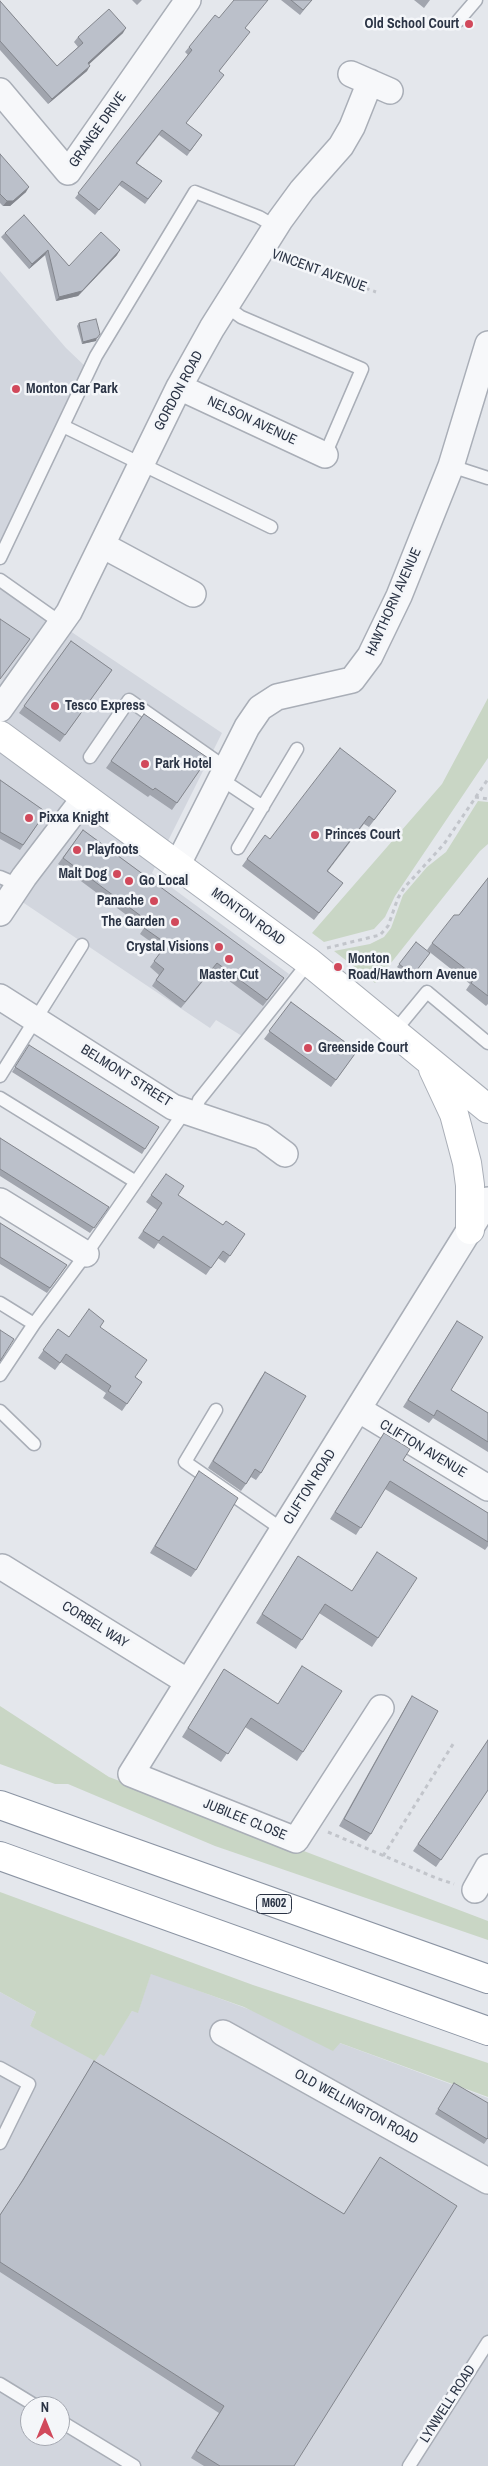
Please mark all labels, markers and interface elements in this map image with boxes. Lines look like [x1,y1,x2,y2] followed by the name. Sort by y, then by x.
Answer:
[365,16,459,32] place label: Old School Court
[463,18,475,30] marker: Old School Court
[66,89,130,171] street label: GRANGE DRIVE
[269,246,369,296] street label: VINCENT AVENUE
[151,348,207,434] street label: GORDON ROAD
[26,381,118,397] place label: Monton Car Park
[10,383,22,395] marker: Monton Car Park
[205,393,299,449] street label: NELSON AVENUE
[363,545,425,659] street label: HAWTHORN AVENUE
[65,698,145,714] place label: Tesco Express
[49,700,61,712] marker: Tesco Express
[155,756,212,772] place label: Park Hotel
[139,758,151,770] marker: Park Hotel
[39,810,109,826] place label: Pixxa Knight
[23,812,35,824] marker: Pixxa Knight
[325,827,400,843] place label: Princes Court
[309,829,321,841] marker: Princes Court
[87,842,139,858] place label: Playfoots
[71,844,83,856] marker: Playfoots
[59,866,107,882] place label: Malt Dog
[111,868,123,880] marker: Malt Dog
[139,873,188,889] place label: Go Local
[123,875,135,887] marker: Go Local
[208,885,288,949] street label: MONTON ROAD
[97,893,144,909] place label: Panache
[148,895,160,907] marker: Panache
[101,914,165,930] place label: The Garden
[169,916,181,928] marker: The Garden
[126,939,209,955] place label: Crystal Visions
[213,941,225,953] marker: Crystal Visions
[348,951,477,984] place label: Monton Road/Hawthorn Avenue
[223,953,235,965] marker: Master Cut
[332,961,344,973] marker: Monton Road/Hawthorn Avenue
[199,967,259,983] place label: Master Cut
[318,1040,408,1056] place label: Greenside Court
[77,1041,175,1111] street label: BELMONT STREET
[302,1042,314,1054] marker: Greenside Court
[376,1416,470,1482] street label: CLIFTON AVENUE
[280,1446,340,1528] street label: CLIFTON ROAD
[59,1598,131,1652] street label: CORBEL WAY
[201,1796,289,1844] street label: JUBILEE CLOSE
[256,1895,292,1914] road number: M602
[291,2066,421,2148] street label: OLD WELLINGTON ROAD
[417,2362,479,2446] street label: LYNWELL ROAD
[20,2396,70,2446] north arrow
[41,2398,49,2416] text: N

